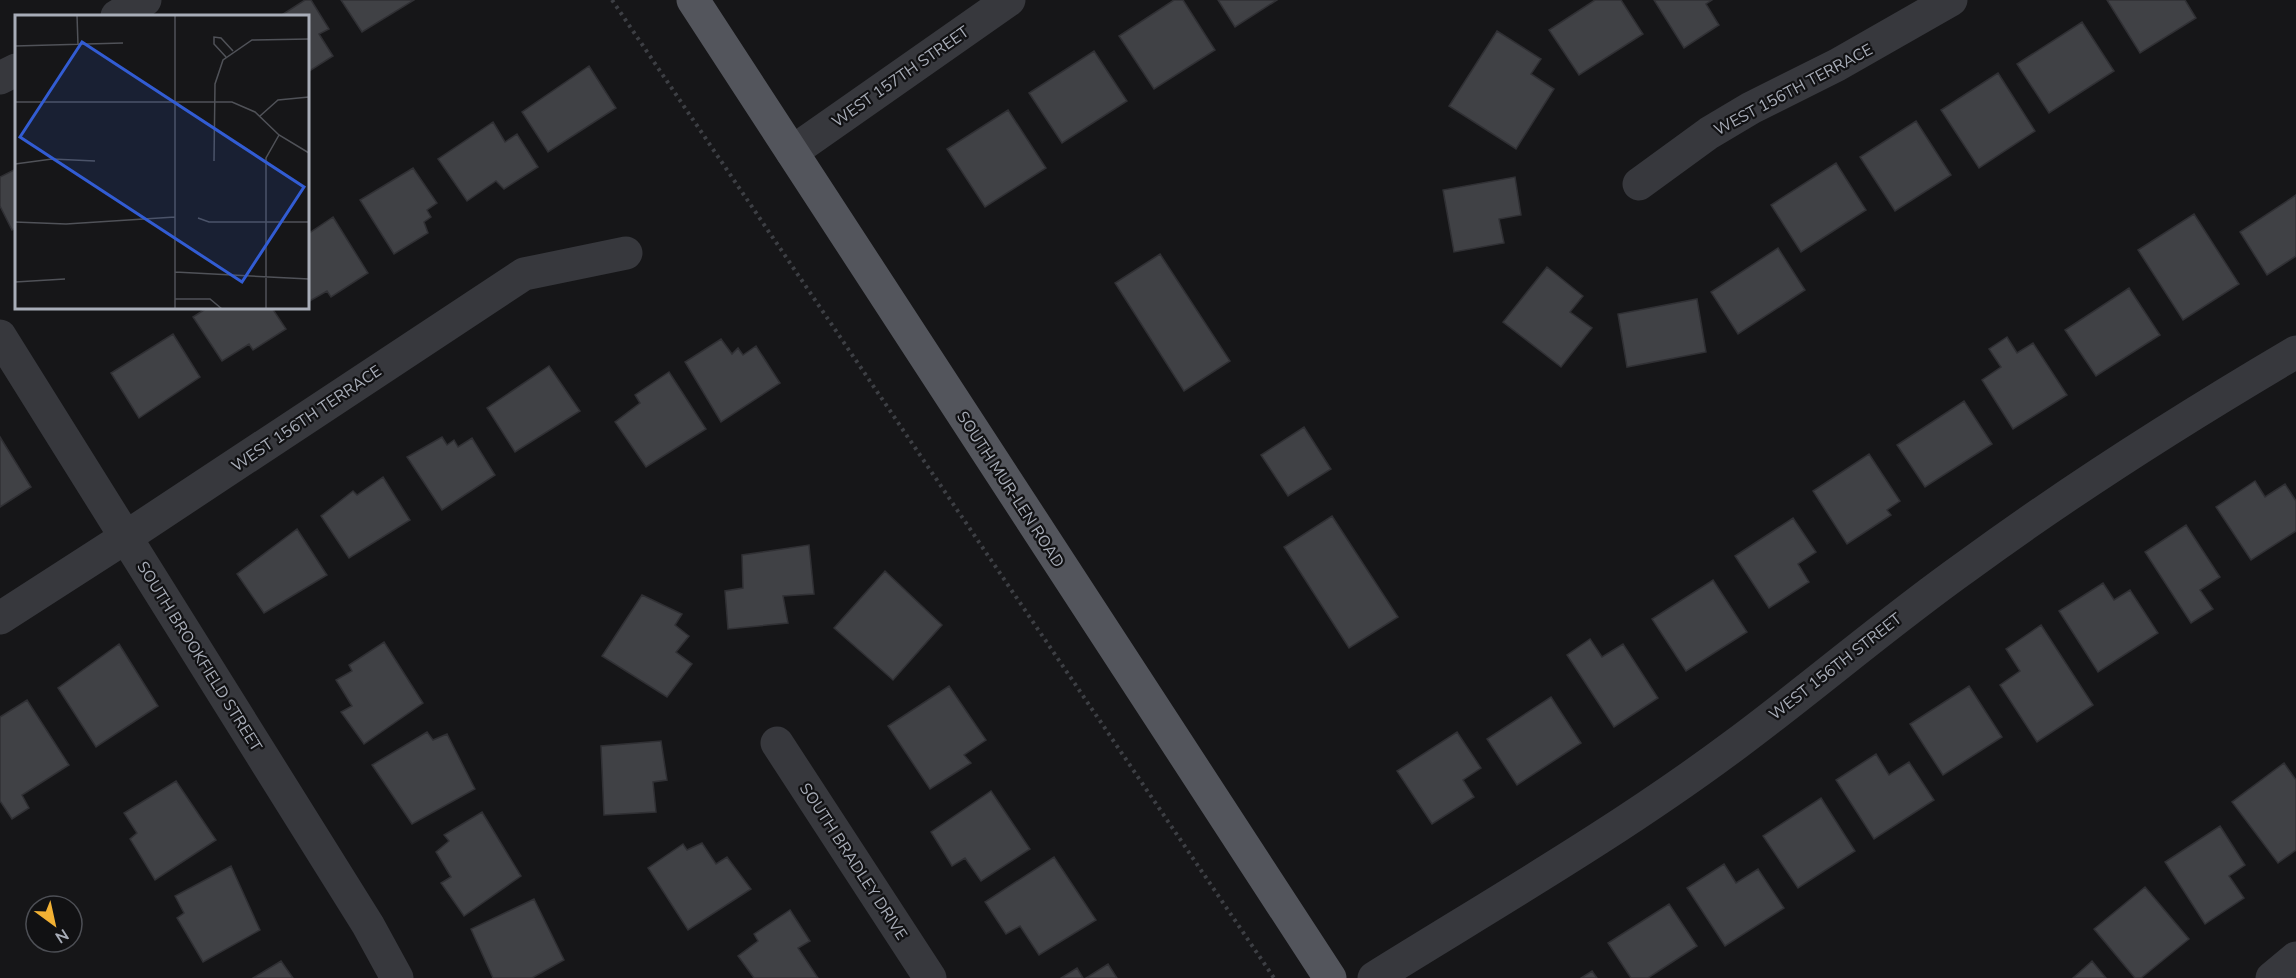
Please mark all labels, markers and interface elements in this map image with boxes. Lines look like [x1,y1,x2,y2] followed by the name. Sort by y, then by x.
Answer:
[15,15,309,309] inset map
[828,21,974,133] street label: WEST 157TH STREET
[1710,39,1877,141] street label: WEST 156TH TERRACE
[227,360,386,477] street label: WEST 156TH TERRACE
[951,407,1069,572] street label: SOUTH MUR-LEN ROAD
[131,557,267,756] street label: SOUTH BROOKFIELD STREET
[1765,608,1907,726] street label: WEST 156TH STREET
[794,779,912,944] street label: SOUTH BRADLEY DRIVE
[24,894,84,954] north arrow
[51,923,73,948] text: N

